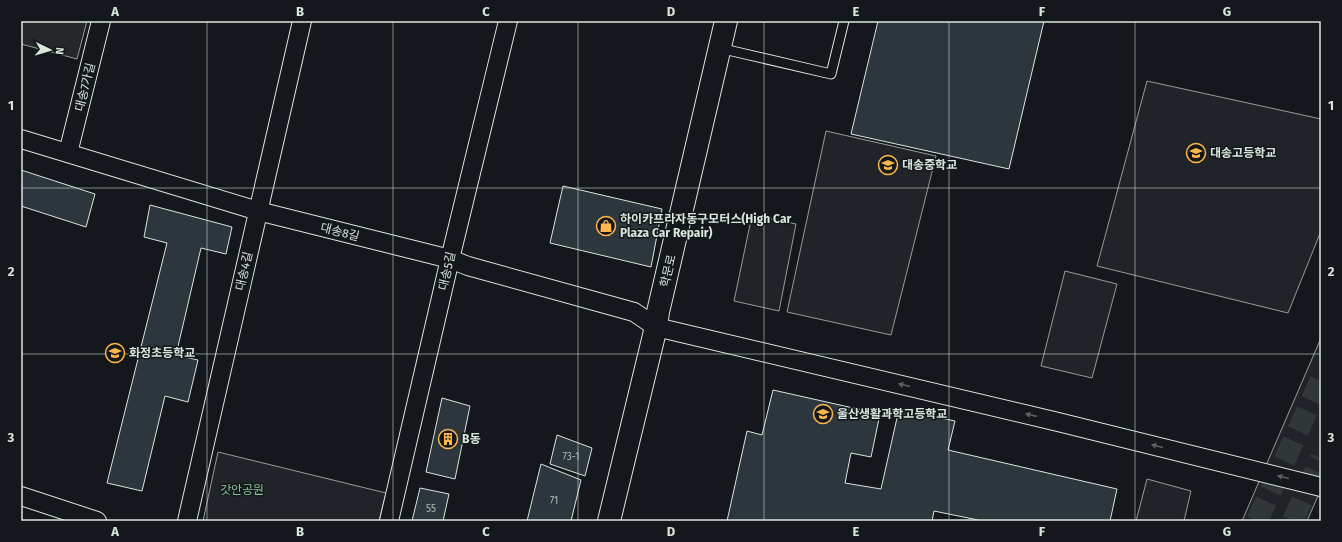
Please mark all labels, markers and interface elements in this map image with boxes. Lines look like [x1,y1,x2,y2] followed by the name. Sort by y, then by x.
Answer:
[110,4,119,19] text: A
[296,4,304,19] text: B
[482,4,490,19] text: C
[667,4,676,19] text: D
[853,4,860,19] text: E
[1039,4,1046,19] text: F
[1223,4,1231,19] text: G
[30,30,70,70] north arrow
[53,47,66,55] text: N
[72,61,98,113] street label: 대송7가길
[8,98,14,113] text: 1
[1328,98,1334,113] text: 1
[1185,142,1207,164] school or university icon: 대송고등학교
[1210,146,1276,160] place label: 대송고등학교
[877,154,899,176] school or university icon: 대송중학교
[902,158,957,172] place label: 대송중학교
[620,212,791,240] place label: 하이카프라자동구모터스(High Car Plaza Car Repair)
[595,215,617,237] shop icon: 하이카프라자동구모터스(High Car Plaza Car Repair)
[319,220,361,244] street label: 대송8길
[233,250,255,292] street label: 대송4길
[436,250,458,292] street label: 대송5길
[657,253,679,289] street label: 학문로
[8,264,15,279] text: 2
[1328,264,1335,279] text: 2
[104,342,126,364] school or university icon: 화정초등학교
[129,346,195,360] place label: 화정초등학교
[898,382,910,388] one-way arrow
[812,403,834,425] school or university icon: 울산생활과학고등학교
[837,407,947,421] place label: 울산생활과학고등학교
[1025,412,1037,418] one-way arrow
[437,428,459,450] building icon: B동
[7,430,15,445] text: 3
[1327,430,1335,445] text: 3
[462,432,480,446] place label: B동
[1151,443,1163,449] one-way arrow
[563,451,580,463] house number: 73-1
[1277,474,1289,480] one-way arrow
[220,483,264,497] park label: 갓안공원
[550,495,558,507] house number: 71
[426,503,436,515] house number: 55
[110,524,119,539] text: A
[296,524,304,539] text: B
[482,524,490,539] text: C
[667,524,676,539] text: D
[853,524,860,539] text: E
[1039,524,1046,539] text: F
[1223,524,1231,539] text: G

